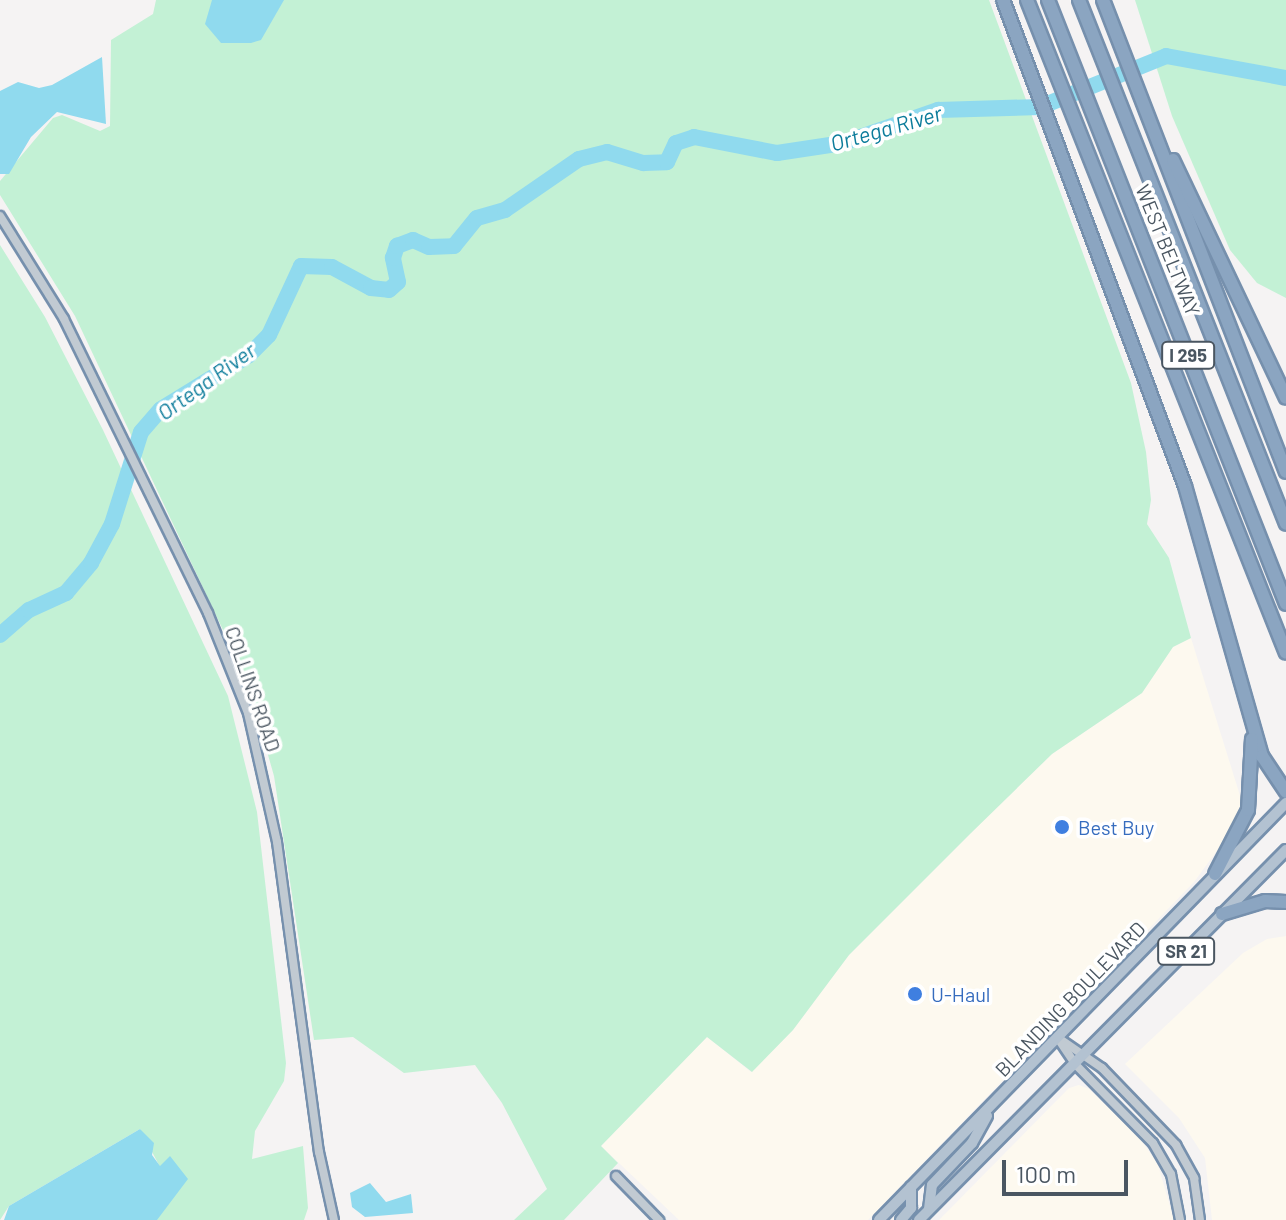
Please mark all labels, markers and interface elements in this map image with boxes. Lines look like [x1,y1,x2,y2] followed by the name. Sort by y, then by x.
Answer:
[827,99,945,157] water label: Ortega River
[1131,181,1205,319] street label: WEST BELTWAY
[152,337,260,425] water label: Ortega River
[1160,341,1216,369] road number: I 295
[220,623,286,755] street label: COLLINS ROAD
[1078,815,1154,839] place label: Best Buy
[1053,818,1071,836] marker: Best Buy
[990,917,1150,1081] street label: BLANDING BOULEVARD
[1156,937,1216,965] road number: SR 21
[931,982,990,1006] place label: U-Haul
[906,985,924,1003] marker: U-Haul
[1006,1144,1132,1194] scale bar
[1016,1159,1076,1188] text: 100 m

